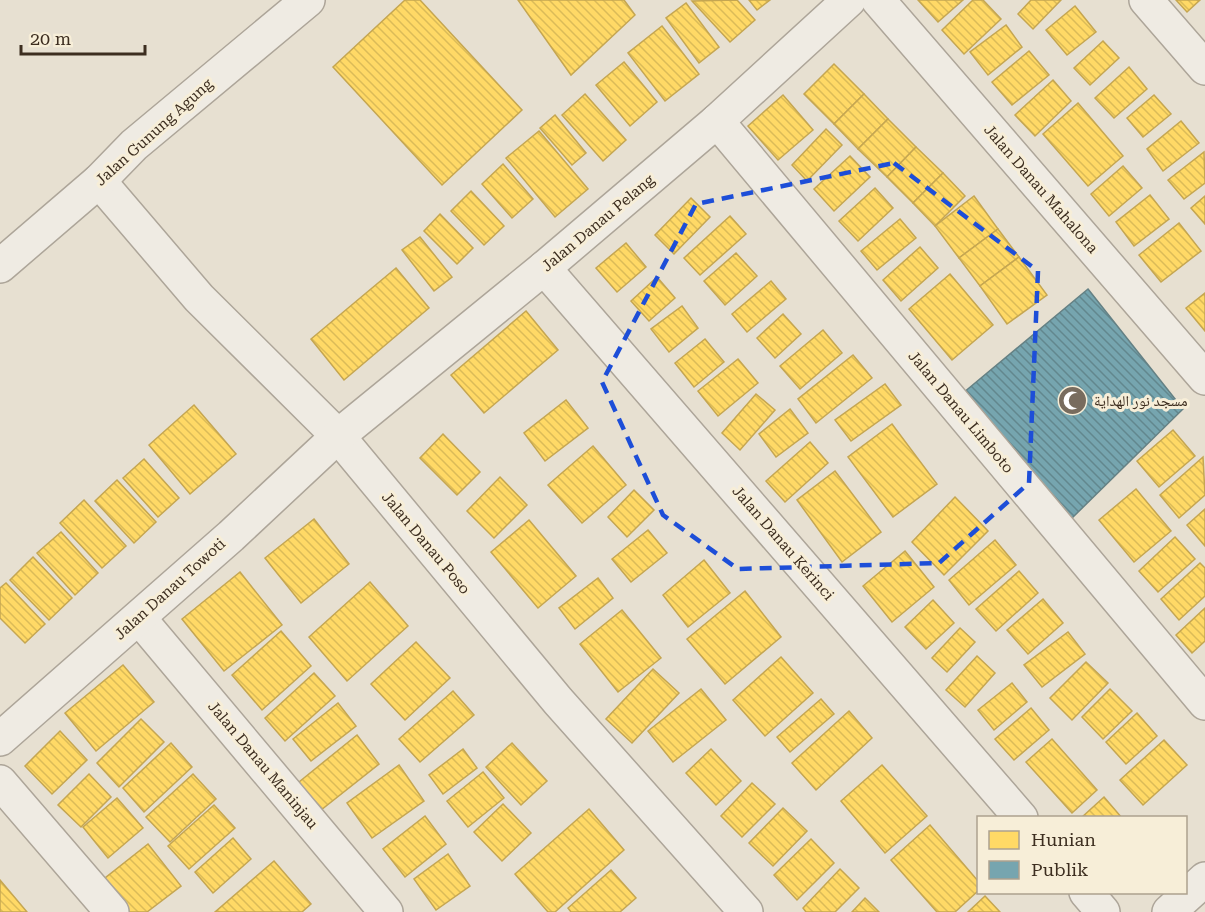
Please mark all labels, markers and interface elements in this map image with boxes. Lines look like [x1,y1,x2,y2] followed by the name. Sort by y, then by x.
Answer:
[21,18,146,56] scale bar
[30,28,71,49] text: 20 m
[92,74,217,189] street label: Jalan Gunung Agung
[980,121,1102,257] street label: Jalan Danau Mahalona
[538,170,658,275] street label: Jalan Danau Pelang
[905,347,1017,477] street label: Jalan Danau Limboto
[1057,385,1089,417] mosque icon: مسجد نور الهداية
[1094,392,1188,410] place label: مسجد نور الهداية
[728,482,838,604] street label: Jalan Danau Kerinci
[378,488,474,598] street label: Jalan Danau Poso
[111,534,229,643] street label: Jalan Danau Towoti
[204,697,322,833] street label: Jalan Danau Maninjau
[977,816,1187,894] legend
[1031,829,1096,850] text: Hunian
[1031,859,1088,880] text: Publik

